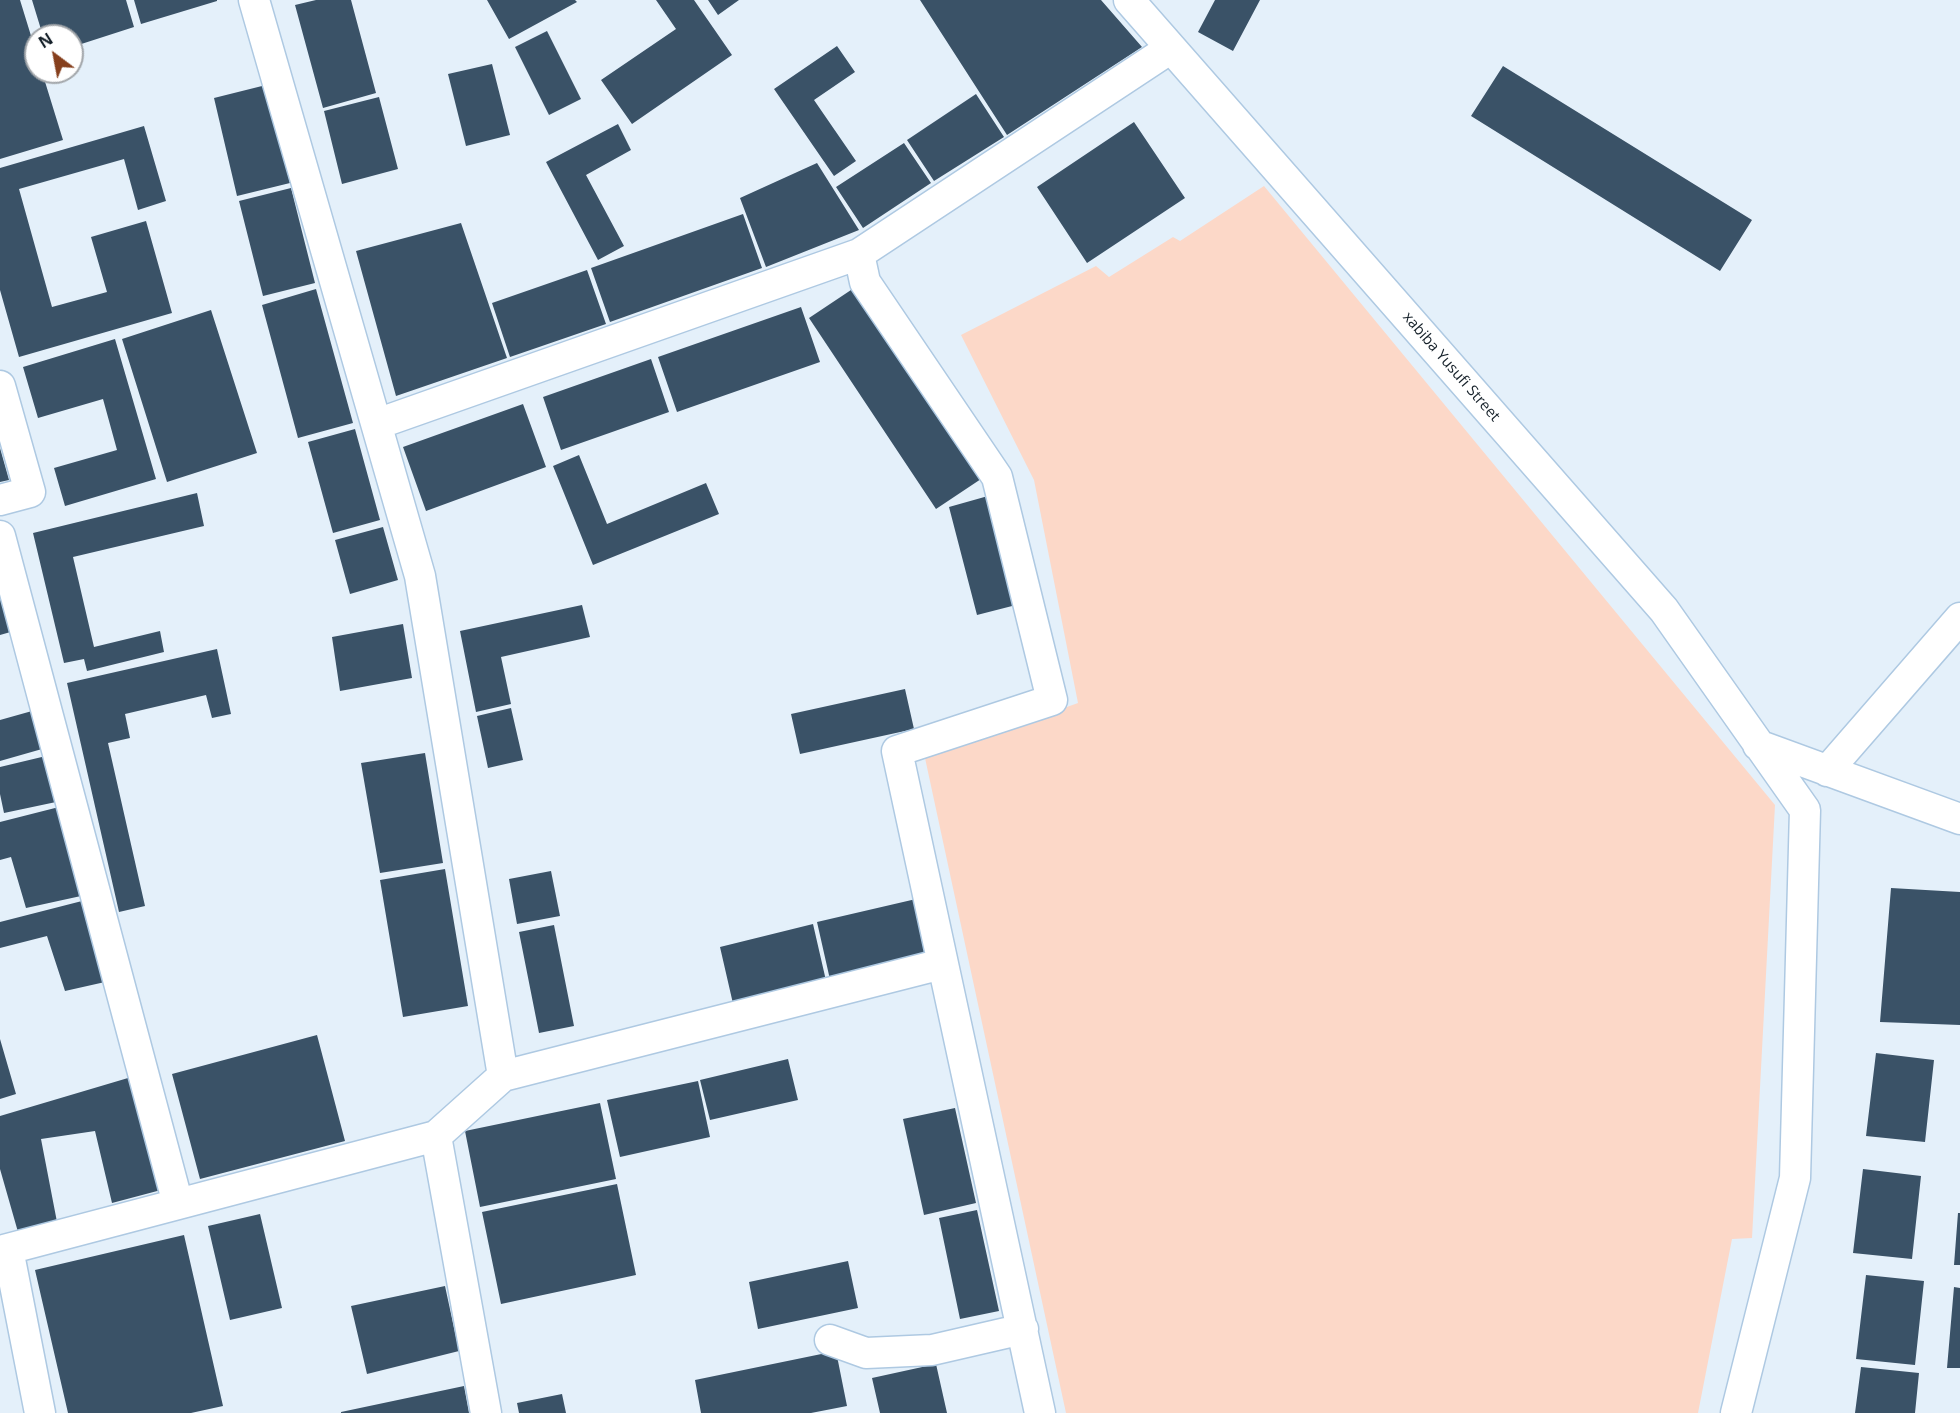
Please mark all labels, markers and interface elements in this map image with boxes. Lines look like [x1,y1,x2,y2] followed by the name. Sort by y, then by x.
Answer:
[24,24,84,84] north arrow
[34,28,57,53] text: N
[1399,309,1503,425] street label: xabiba Yusufi Street

